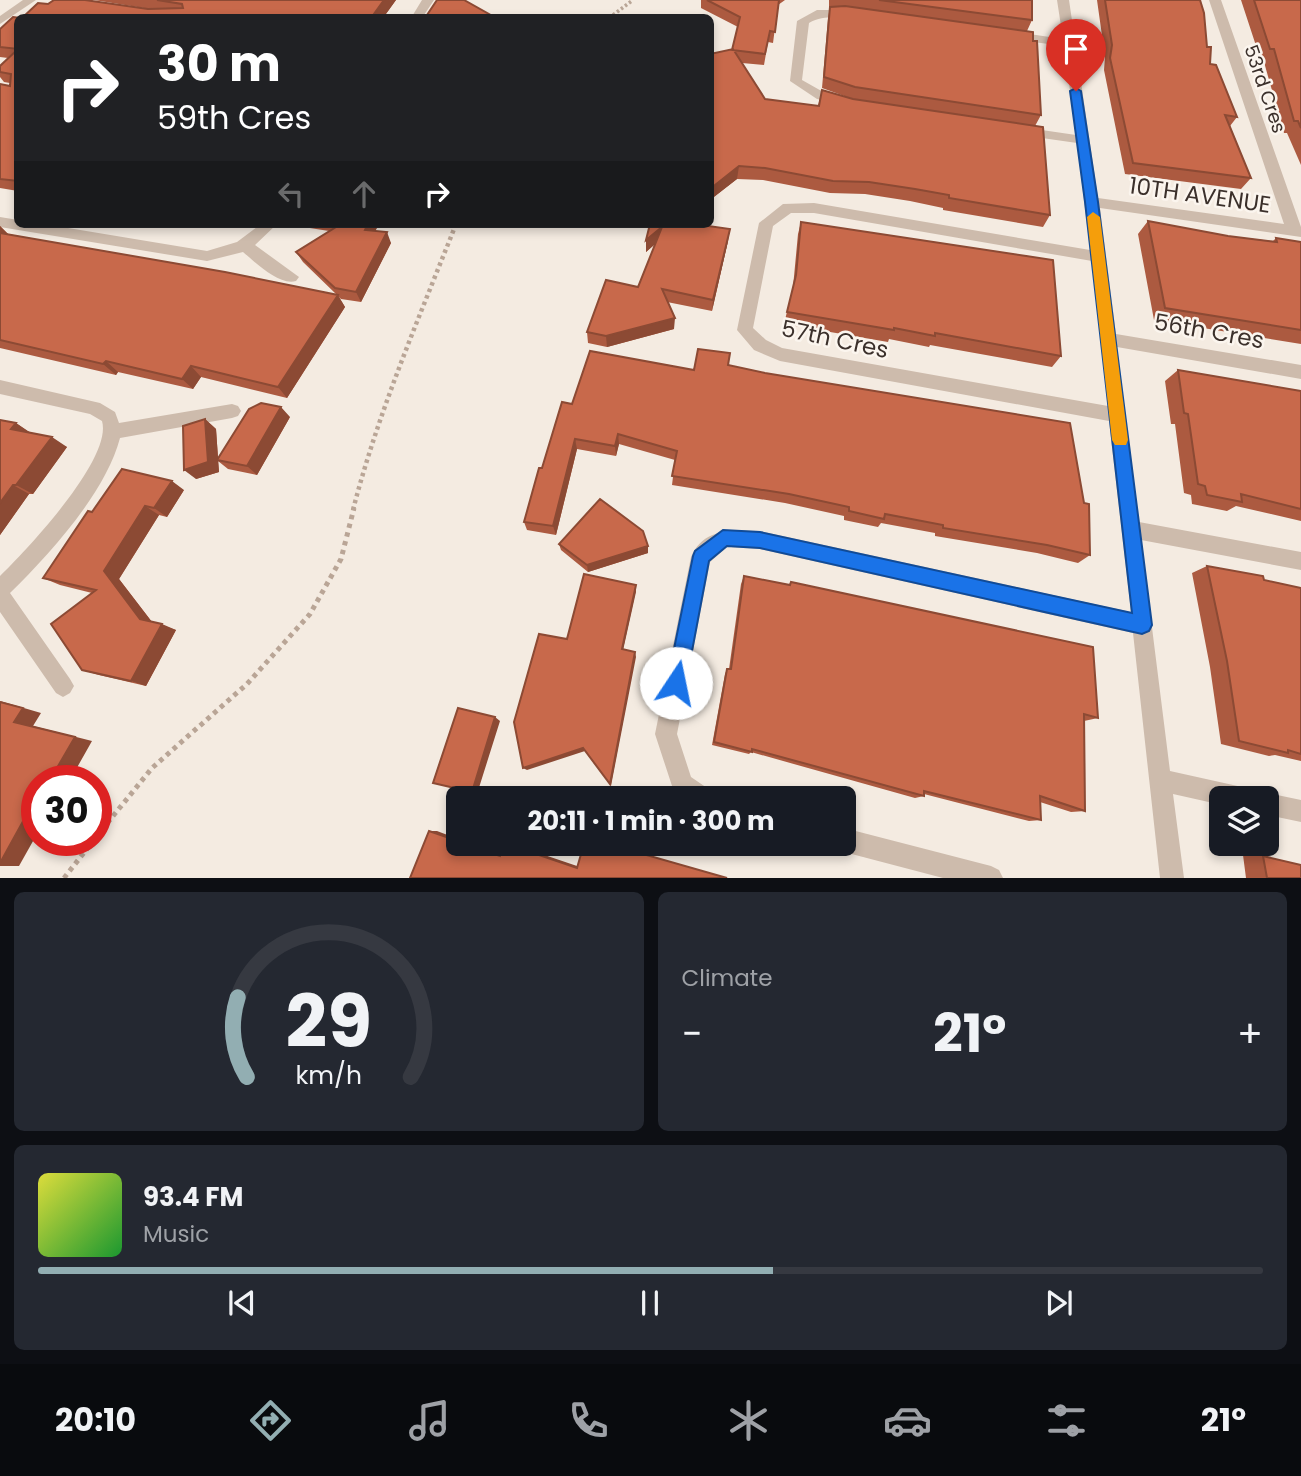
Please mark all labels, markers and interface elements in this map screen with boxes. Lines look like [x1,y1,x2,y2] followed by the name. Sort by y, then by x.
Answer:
[1046,19,1106,91] pin
[157,30,281,98] text: 30 m
[1057,30,1095,68] icon: arrive
[1237,41,1293,137] street label: 53rd Cres
[42,42,133,133] icon: right
[157,95,311,140] text: 59th Cres
[1127,169,1273,221] street label: 10TH AVENUE
[272,175,310,213] icon: left
[345,175,383,213] icon: ahead
[418,175,456,213] icon: right
[1152,306,1266,356] street label: 56th Cres
[778,312,892,366] street label: 57th Cres
[639,646,713,720] position arrow
[21,765,112,856] speed limit sign: 30
[1209,786,1279,856] map controls
[1209,786,1279,856] button: layers
[527,803,775,839] text: 20:11 · 1 min · 300 m
[682,962,772,994] text: Climate
[286,972,372,1073] text: 29
[933,997,1006,1070] text: 21°
[682,1007,702,1060] text: −
[1237,1007,1263,1060] text: +
[295,1058,362,1093] text: km/h
[143,1179,243,1215] text: 93.4 FM
[143,1218,209,1250] text: Music
[223,1284,261,1322] icon: previous
[631,1284,669,1322] icon: pause
[1040,1284,1078,1322] icon: next
[246,1396,295,1445] icon: directions
[405,1396,454,1445] icon: music
[564,1396,613,1445] icon: phone
[724,1396,773,1445] icon: climate
[883,1396,932,1445] icon: car
[1042,1396,1091,1445] icon: filters
[55,1397,136,1442] text: 20:10
[1201,1397,1246,1442] text: 21°

